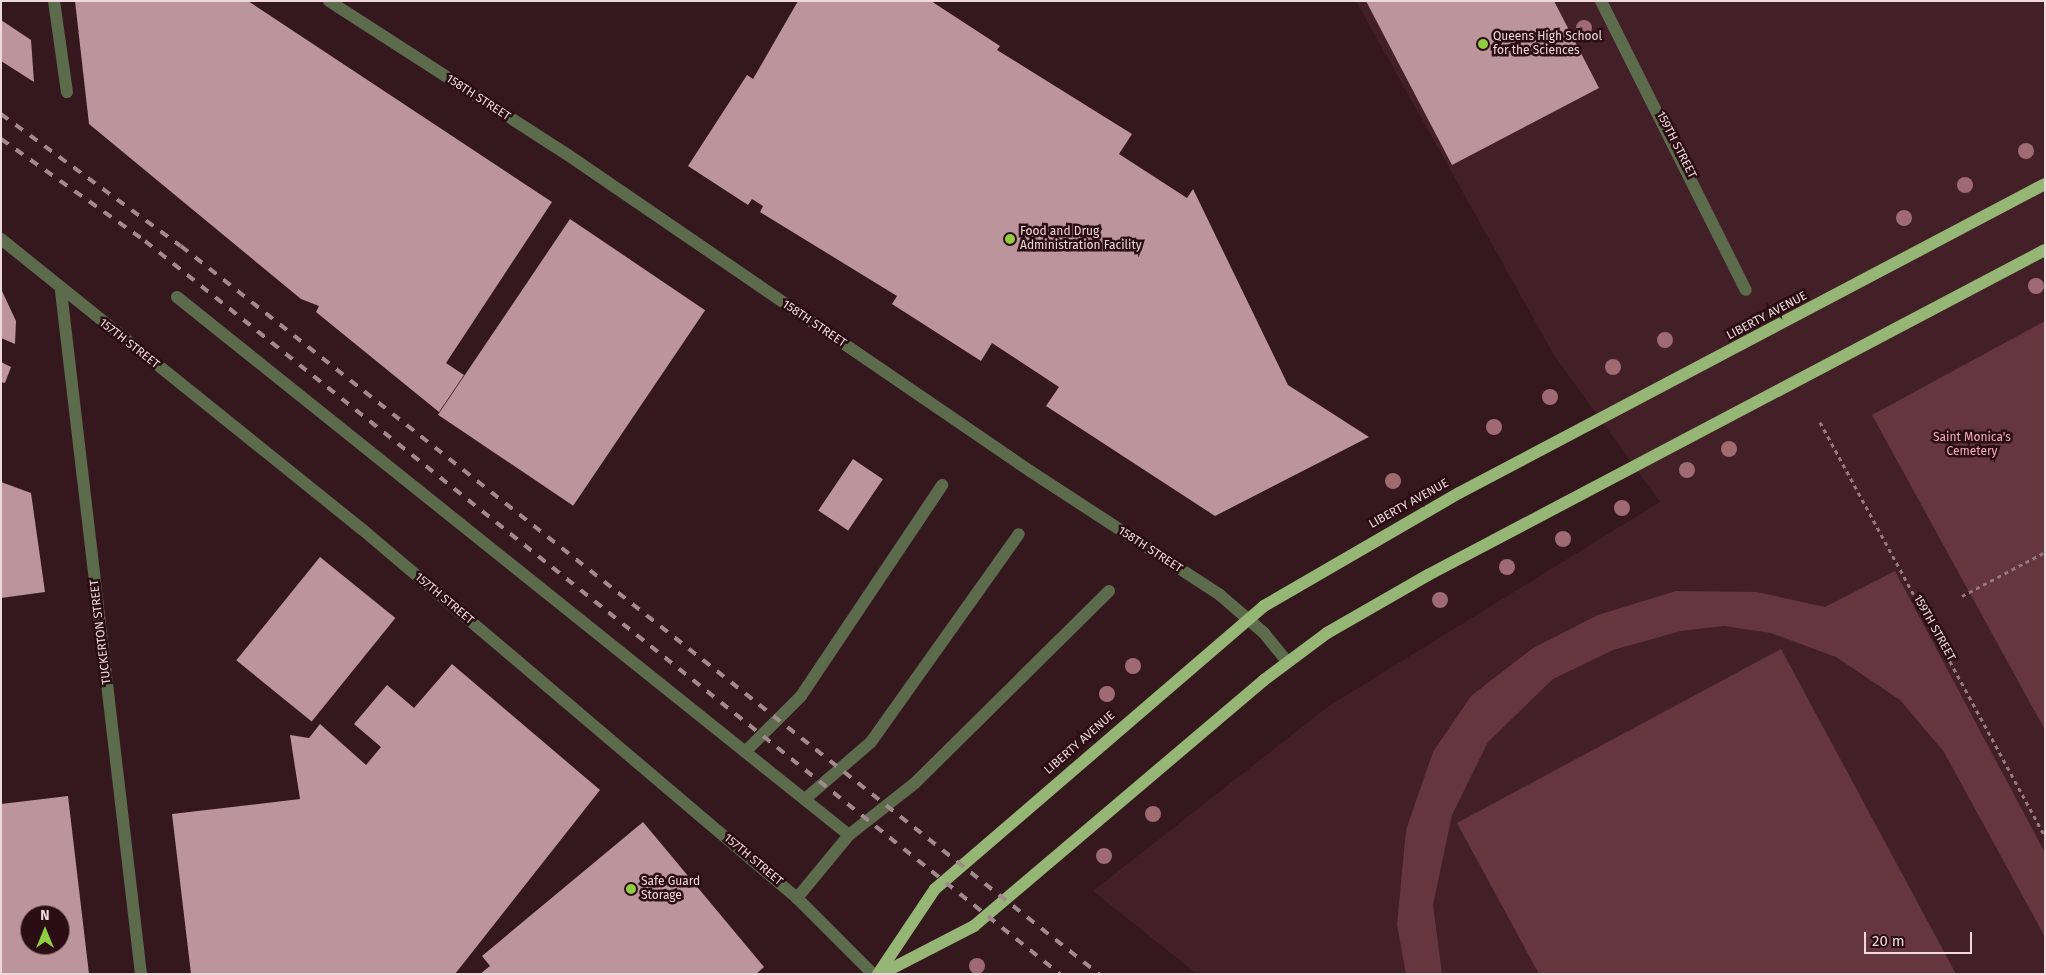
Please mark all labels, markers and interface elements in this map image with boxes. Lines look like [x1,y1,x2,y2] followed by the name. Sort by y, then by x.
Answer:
[1493,30,1602,58] place label: Queens High School for the Sciences
[1477,38,1489,50] marker: Queens High School for the Sciences
[443,72,513,124] street label: 158TH STREET
[1653,109,1699,181] street label: 159TH STREET
[1020,225,1142,253] place label: Food and Drug Administration Facility
[1004,233,1016,245] marker: Food and Drug Administration Facility
[1725,289,1809,343] street label: LIBERTY AVENUE
[779,297,849,351] street label: 158TH STREET
[96,316,162,372] street label: 157TH STREET
[1933,431,2011,459] park label: Saint Monica's Cemetery
[1367,476,1451,532] street label: LIBERTY AVENUE
[1115,524,1185,576] street label: 158TH STREET
[412,570,476,628] street label: 157TH STREET
[87,579,115,685] street label: TUCKERTON STREET
[1910,592,1958,664] street label: 159TH STREET
[1042,709,1118,777] street label: LIBERTY AVENUE
[721,831,785,889] street label: 157TH STREET
[641,875,700,903] place label: Safe Guard Storage
[625,883,637,895] marker: Safe Guard Storage
[20,905,70,955] north arrow
[40,907,50,924] text: N
[1866,922,1974,954] scale bar
[1872,932,1905,950] text: 20 m

